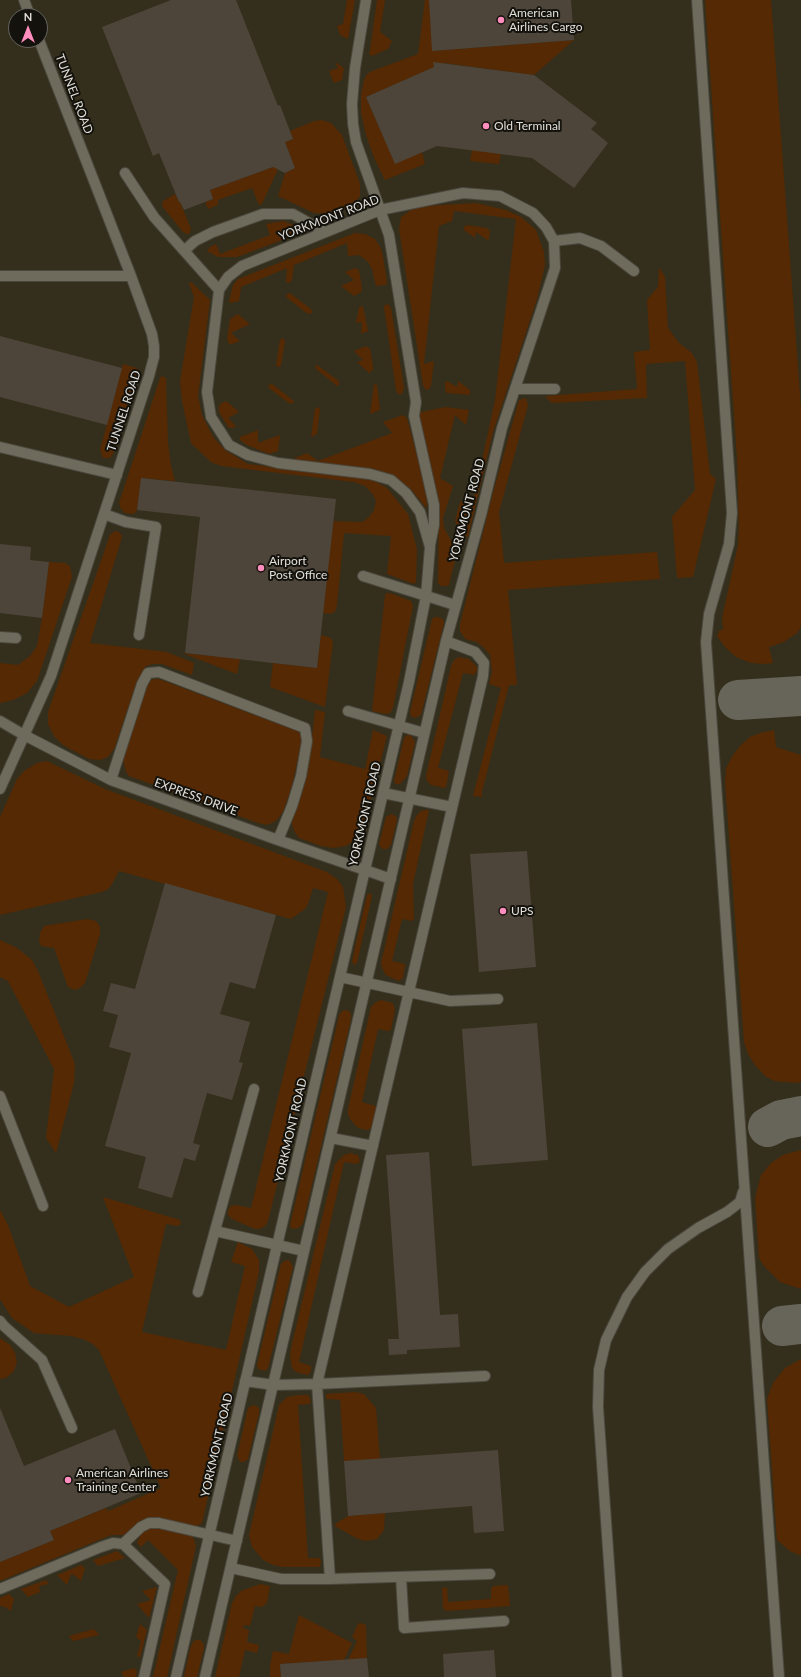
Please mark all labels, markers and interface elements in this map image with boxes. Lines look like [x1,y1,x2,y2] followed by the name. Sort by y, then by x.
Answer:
[509,6,583,34] place label: American Airlines Cargo
[8,8,48,48] north arrow
[24,10,32,23] text: N
[496,15,506,25] marker: American Airlines Cargo
[52,52,96,136] street label: TUNNEL ROAD
[494,119,561,133] place label: Old Terminal
[481,121,491,131] marker: Old Terminal
[277,192,381,244] street label: YORKMONT ROAD
[104,369,144,453] street label: TUNNEL ROAD
[446,457,488,563] street label: YORKMONT ROAD
[269,554,327,582] place label: Airport Post Office
[256,563,266,573] marker: Airport Post Office
[346,761,384,867] street label: YORKMONT ROAD
[152,775,240,819] street label: EXPRESS DRIVE
[511,904,534,918] place label: UPS
[498,906,508,916] marker: UPS
[272,1077,310,1183] street label: YORKMONT ROAD
[198,1392,236,1498] street label: YORKMONT ROAD
[76,1466,168,1494] place label: American Airlines Training Center
[63,1475,73,1485] marker: American Airlines Training Center

